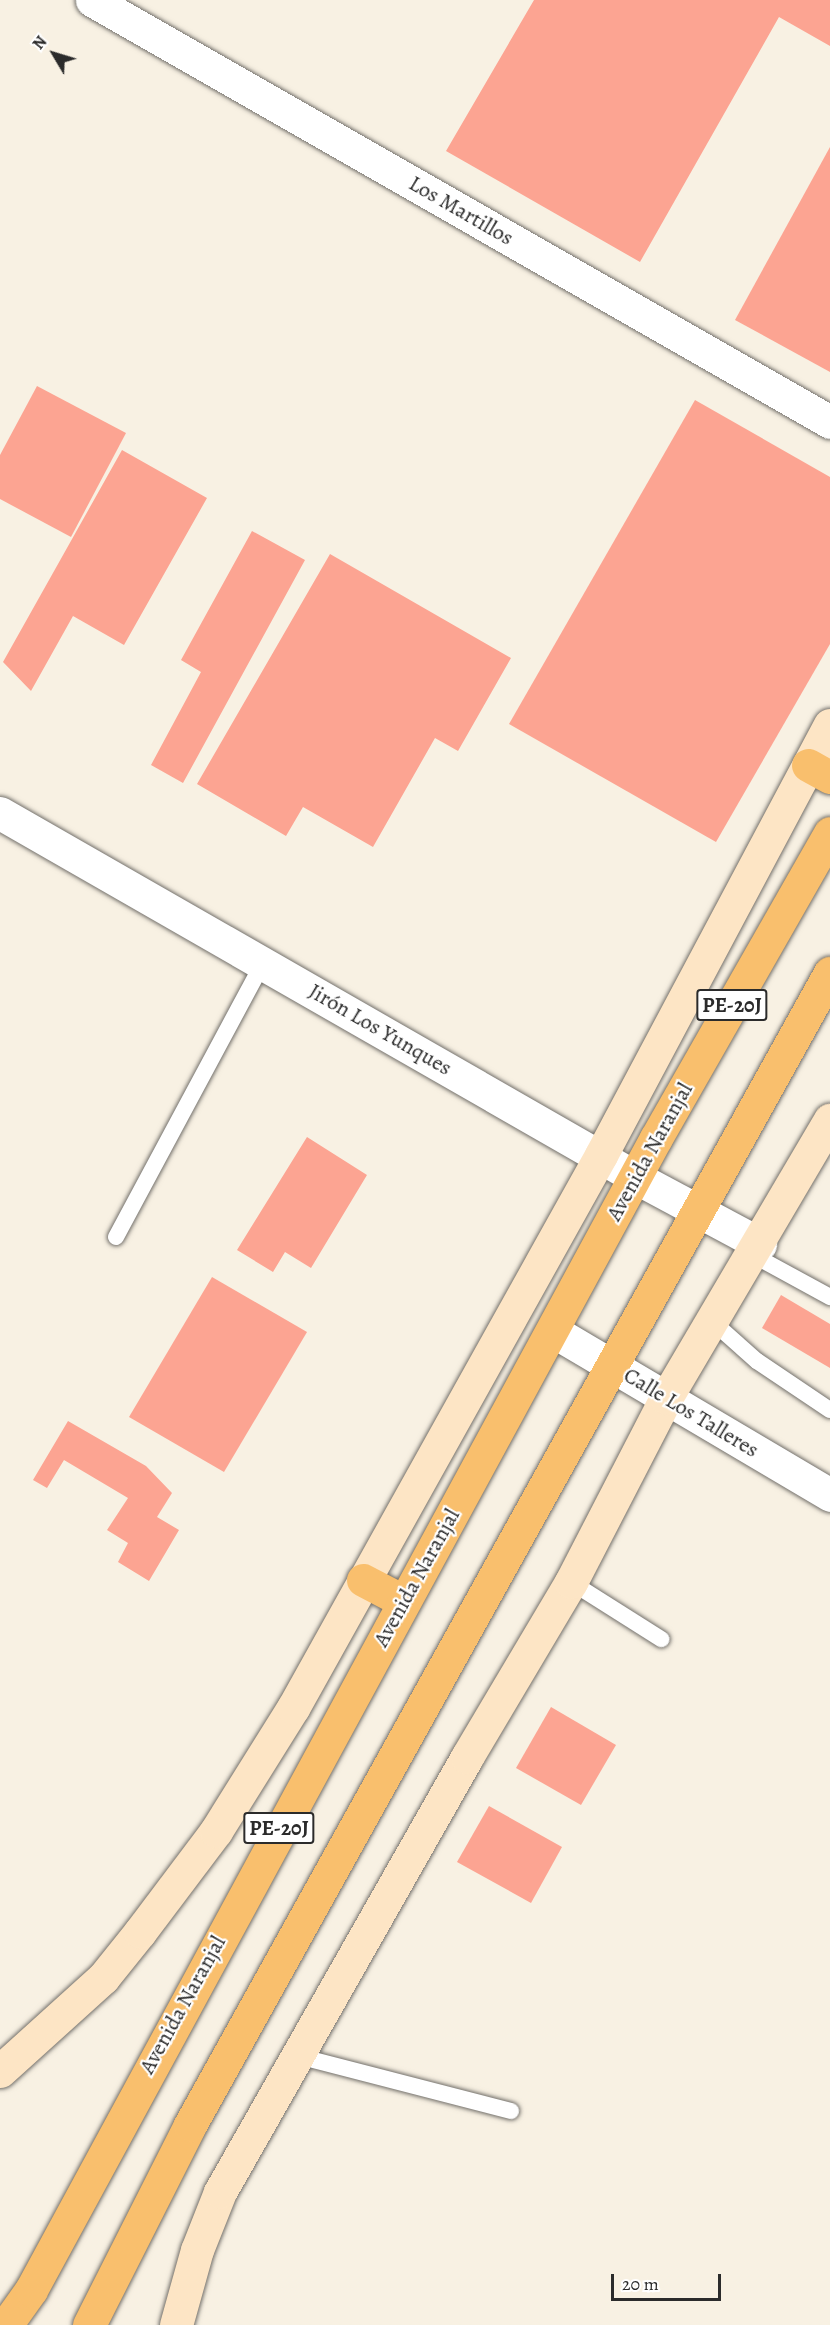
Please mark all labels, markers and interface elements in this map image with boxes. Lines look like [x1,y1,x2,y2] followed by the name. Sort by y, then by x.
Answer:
[24,24,84,84] north arrow
[28,32,52,54] text: N
[404,170,518,252] street label: Los Martillos
[304,978,456,1082] street label: Jirón Los Yunques
[696,987,768,1023] road number: PE-20J
[601,1078,699,1226] street label: Avenida Naranjal
[619,1362,763,1464] street label: Calle Los Talleres
[368,1504,466,1652] street label: Avenida Naranjal
[243,1810,315,1846] road number: PE-20J
[134,1931,232,2079] street label: Avenida Naranjal
[614,2262,724,2300] scale bar
[622,2272,659,2296] text: 20 m

